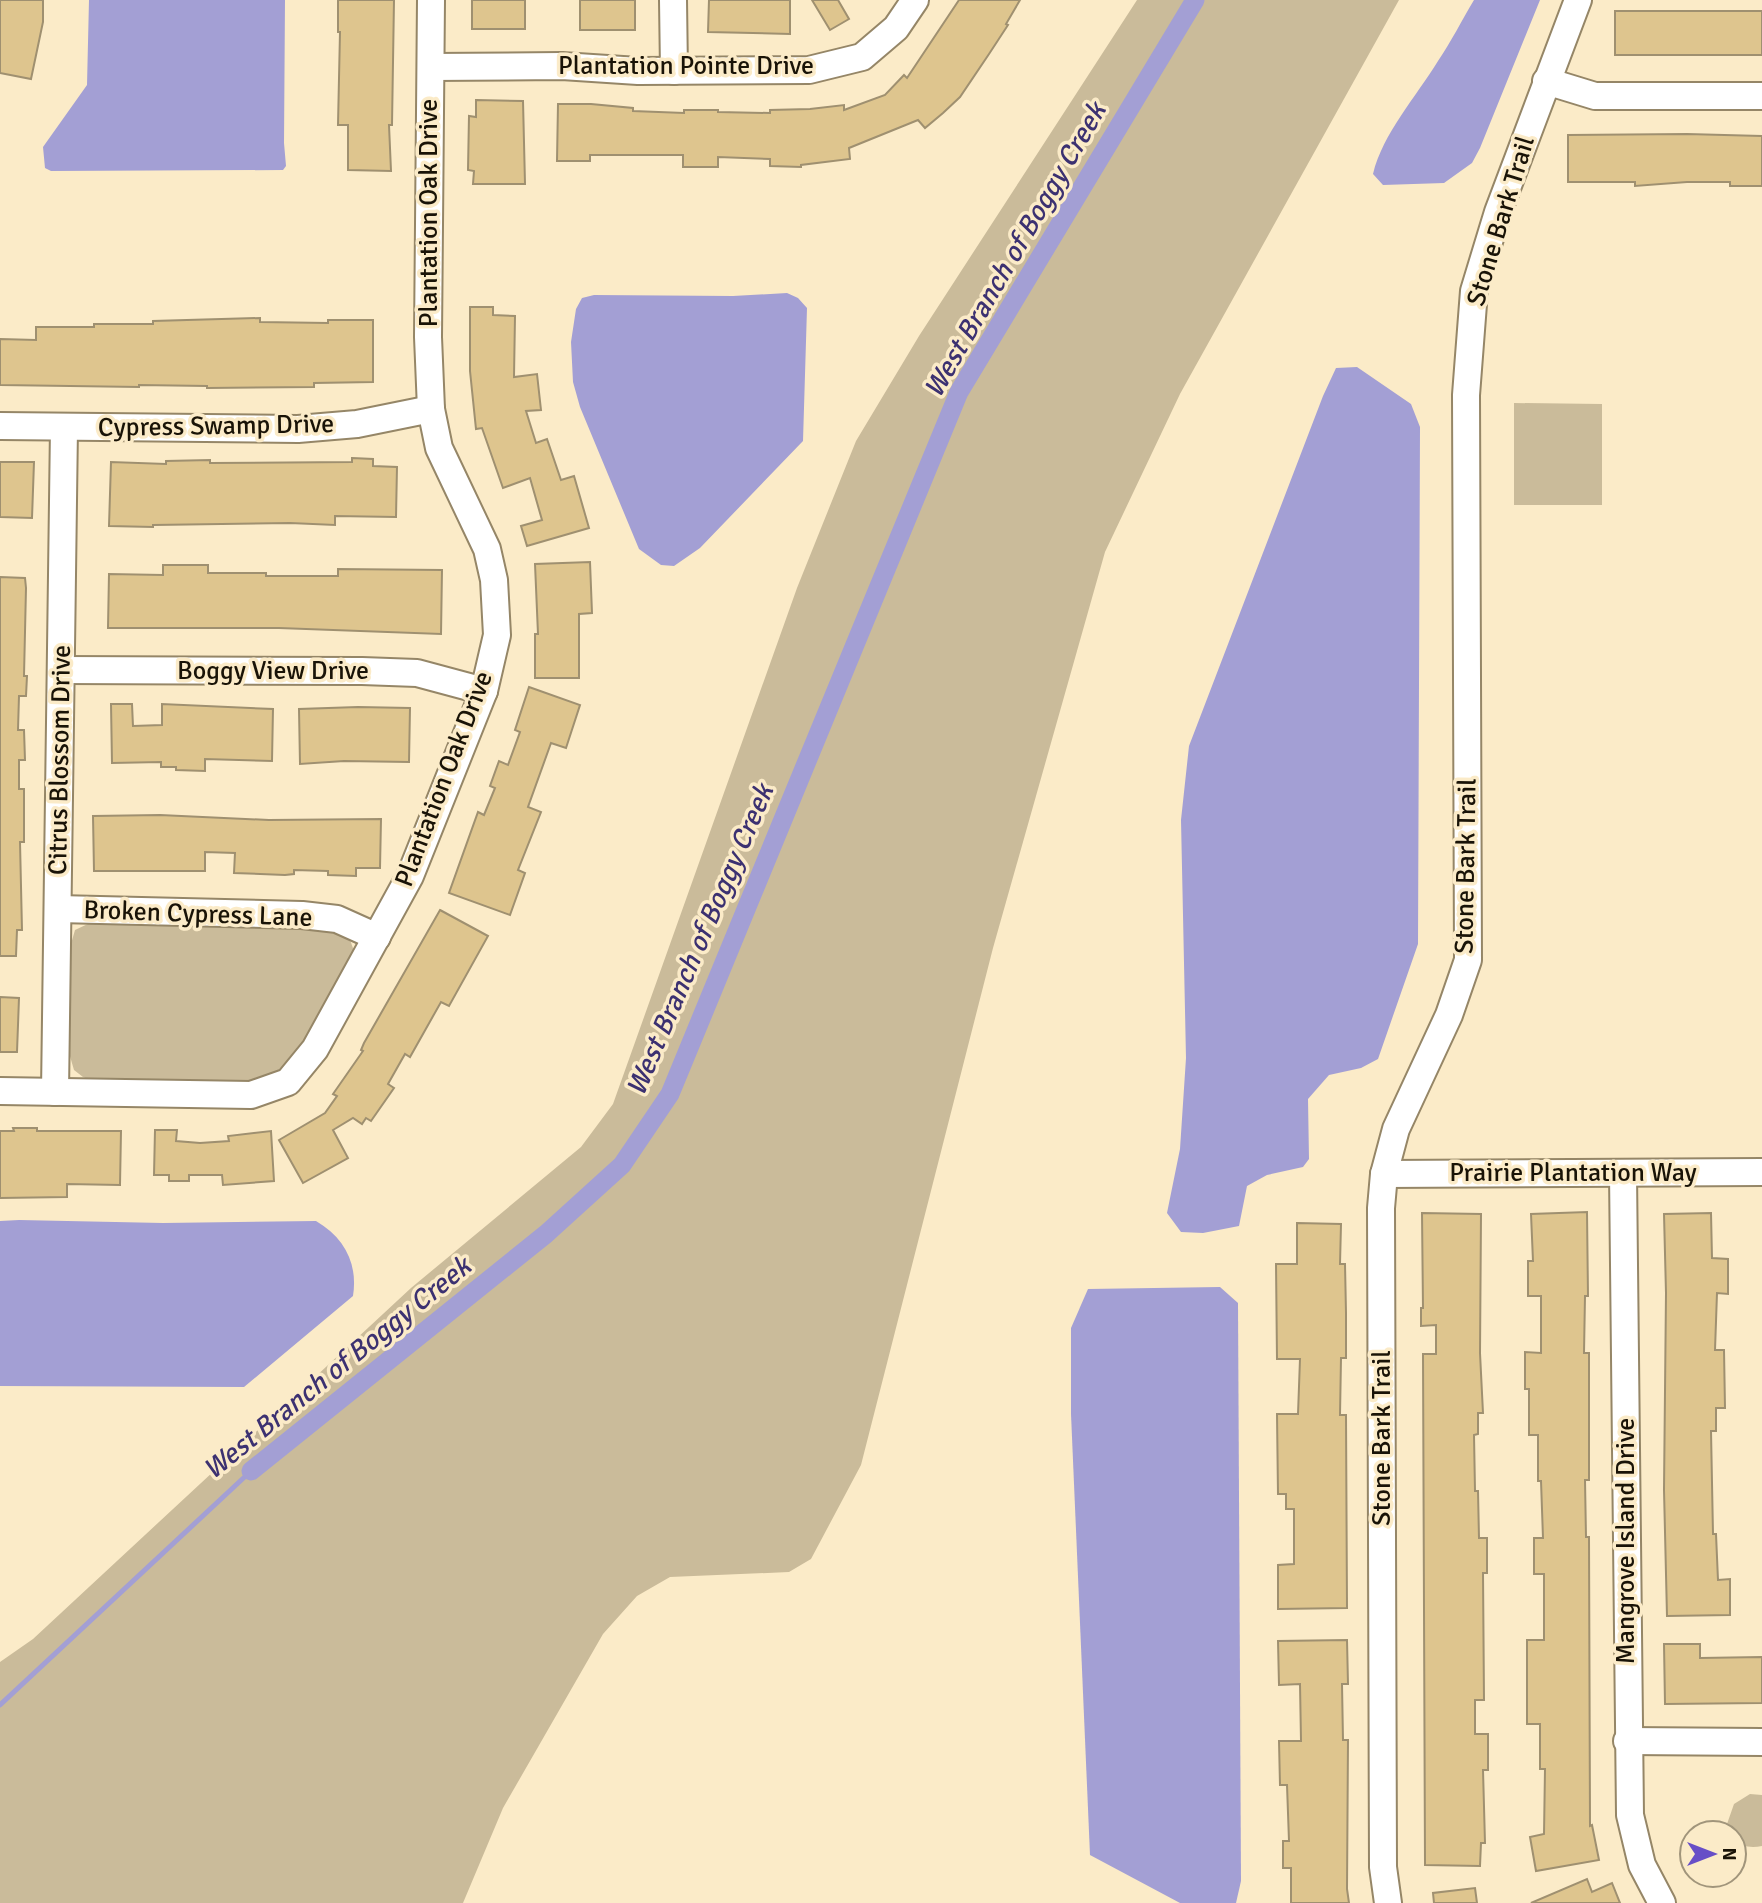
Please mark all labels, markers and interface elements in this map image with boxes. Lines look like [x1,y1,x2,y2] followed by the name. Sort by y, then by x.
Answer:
[558,50,814,82] street label: Plantation Pointe Drive
[917,94,1115,403] water label: West Branch of Boggy Creek
[413,99,445,327] street label: Plantation Oak Drive
[1460,132,1542,310] street label: Stone Bark Trail
[98,408,334,444] street label: Cypress Swamp Drive
[42,645,78,875] street label: Citrus Blossom Drive
[177,655,369,687] street label: Boggy View Drive
[388,667,500,891] street label: Plantation Oak Drive
[619,777,782,1101] water label: West Branch of Boggy Creek
[1448,778,1484,954] street label: Stone Bark Trail
[83,894,313,934] street label: Broken Cypress Lane
[1449,1157,1697,1189] street label: Prairie Plantation Way
[196,1248,480,1487] water label: West Branch of Boggy Creek
[1366,1350,1398,1526] street label: Stone Bark Trail
[1610,1418,1642,1664] street label: Mangrove Island Drive
[1678,1819,1748,1889] north arrow
[1717,1847,1741,1861] text: N

